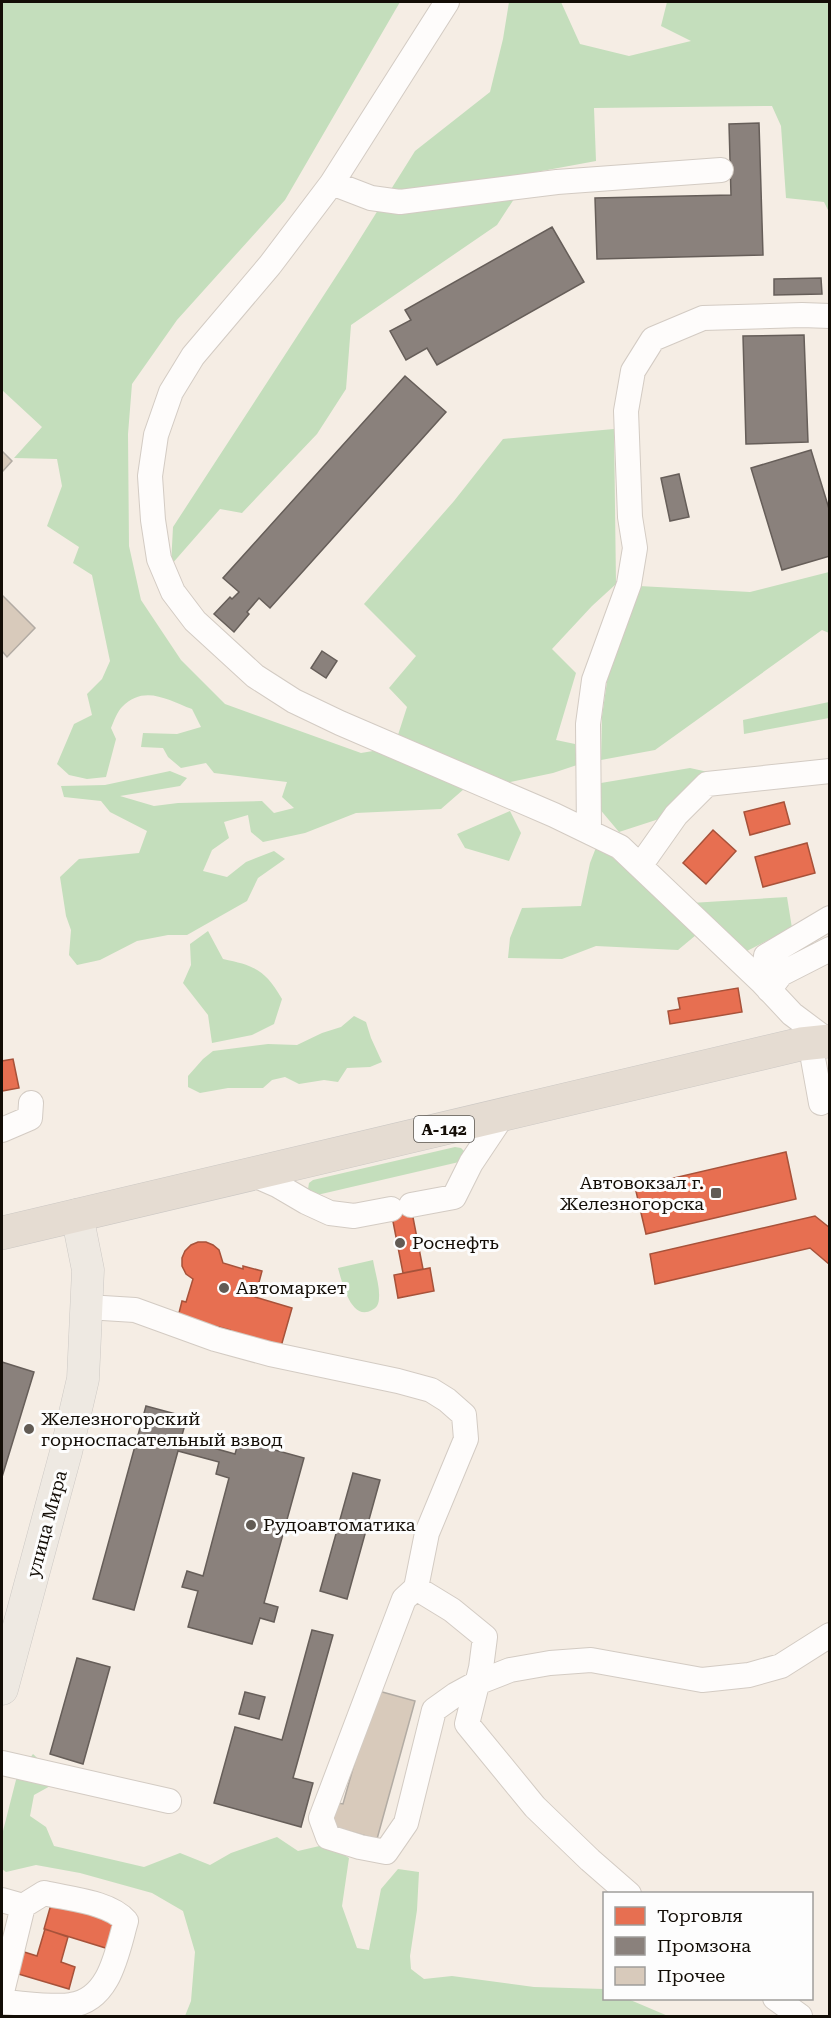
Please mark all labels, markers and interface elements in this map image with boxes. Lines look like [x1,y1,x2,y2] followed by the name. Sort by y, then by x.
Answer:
[414,1116,474,1142] road number: А-142
[560,1172,704,1214] place label: Автовокзал г. Железногорска
[709,1186,723,1200] marker: Автовокзал г. Железногорска
[412,1232,499,1253] place label: Роснефть
[393,1236,407,1250] marker: Роснефть
[236,1277,347,1298] place label: Автомаркет
[217,1281,231,1295] marker: Автомаркет
[41,1408,283,1450] place label: Железногорский горноспасательный взвод
[22,1422,36,1436] marker: Железногорский горноспасательный взвод
[22,1468,71,1580] street label: улица Мира
[263,1514,416,1535] place label: Рудоавтоматика
[244,1518,258,1532] marker: Рудоавтоматика
[603,1892,813,2000] legend
[657,1905,743,1926] text: Торговля
[657,1935,751,1956] text: Промзона
[657,1965,725,1986] text: Прочее

